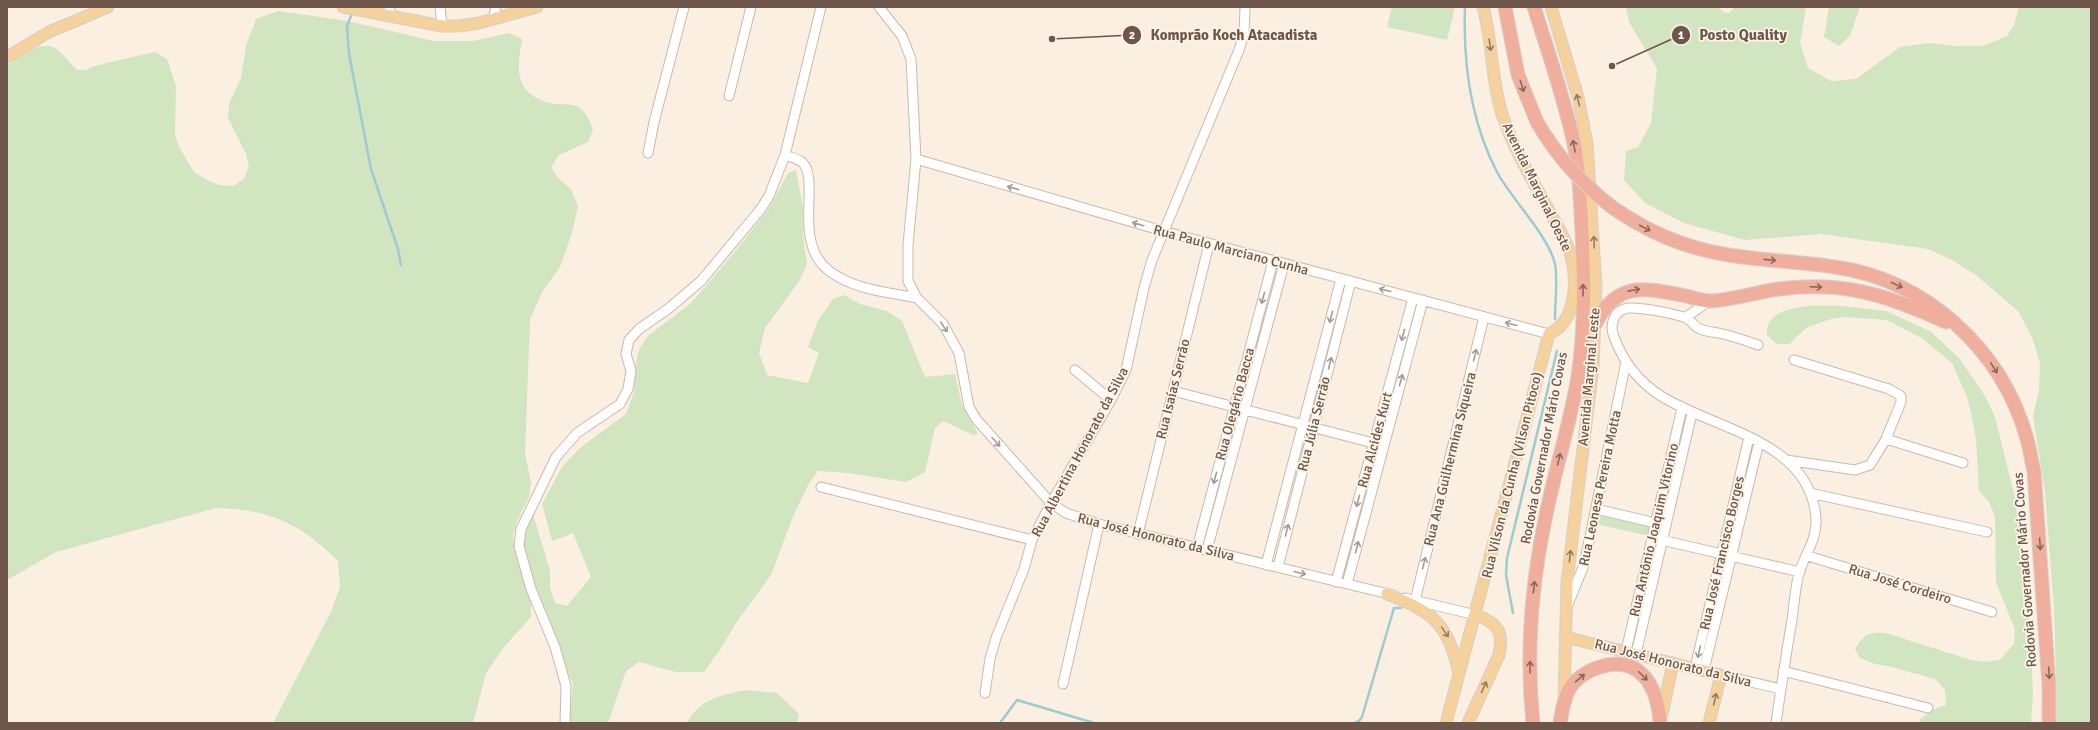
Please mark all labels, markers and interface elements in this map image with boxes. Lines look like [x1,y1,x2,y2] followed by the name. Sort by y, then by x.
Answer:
[1122,21,1325,48] callout: Komprão Koch Atacadista
[1671,21,1795,48] callout: Posto Quality
[1151,26,1318,44] text: Komprão Koch Atacadista
[1699,26,1787,44] text: Posto Quality
[1129,28,1135,43] text: 2
[1678,28,1685,43] text: 1
[1486,38,1494,51] one-way arrow
[1518,80,1526,92] one-way arrow
[1574,93,1581,106] one-way arrow
[1498,120,1576,254] street label: Avenida Marginal Oeste
[1570,140,1578,153] one-way arrow
[1007,184,1020,191] one-way arrow
[1132,220,1145,227] one-way arrow
[1152,221,1310,279] street label: Rua Paulo Marciano Cunha
[1639,225,1651,232] one-way arrow
[1590,236,1597,249] one-way arrow
[1763,256,1776,264] one-way arrow
[1891,282,1903,289] one-way arrow
[1809,283,1822,290] one-way arrow
[1579,284,1587,297] one-way arrow
[1379,286,1392,294] one-way arrow
[1627,286,1640,294] one-way arrow
[1259,292,1266,305] one-way arrow
[1574,307,1604,447] street label: Avenida Marginal Leste
[1326,310,1334,323] one-way arrow
[1505,320,1518,327] one-way arrow
[940,321,948,332] one-way arrow
[1399,329,1406,342] one-way arrow
[1152,337,1194,441] street label: Rua Isaías Serrão
[1212,346,1258,462] street label: Rua Olegário Bacca
[1471,349,1479,362] one-way arrow
[1517,351,1571,545] street label: Rodovia Governador Mário Covas
[1327,357,1334,370] one-way arrow
[1990,363,1999,374] one-way arrow
[1028,364,1132,540] street label: Rua Albertina Honorato da Silva
[1420,370,1480,548] street label: Rua Ana Guilhermina Siqueira
[1478,370,1546,580] street label: Rua Vilson da Cunha (Vilson Pitoco)
[1398,374,1406,387] one-way arrow
[1294,375,1334,473] street label: Rua Júlia Serrão
[1354,390,1396,490] street label: Rua Alcides Kurt
[1575,408,1625,568] street label: Rua Leonesa Pereira Motta
[992,437,1001,447] one-way arrow
[1626,442,1682,618] street label: Rua Antônio Joaquim Vitorino
[1555,453,1563,466] one-way arrow
[1211,471,1219,484] one-way arrow
[2010,472,2040,668] street label: Rodovia Governador Mário Covas
[1696,474,1748,632] street label: Rua José Francisco Borges
[1354,495,1361,508] one-way arrow
[1076,509,1236,565] street label: Rua José Honorato da Silva
[1284,523,1291,536] one-way arrow
[2037,537,2044,550] one-way arrow
[1354,540,1362,553] one-way arrow
[1566,550,1573,563] one-way arrow
[1421,557,1429,570] one-way arrow
[1846,560,1954,608] street label: Rua José Cordeiro
[1294,570,1307,577] one-way arrow
[1530,581,1538,594] one-way arrow
[1441,626,1449,637] one-way arrow
[1593,635,1753,691] street label: Rua José Honorato da Silva
[1694,645,1702,658] one-way arrow
[1526,661,1534,674] one-way arrow
[2045,666,2052,679] one-way arrow
[1638,671,1648,681] one-way arrow
[1575,673,1586,682] one-way arrow
[1481,682,1488,694] one-way arrow
[1712,693,1720,706] one-way arrow

